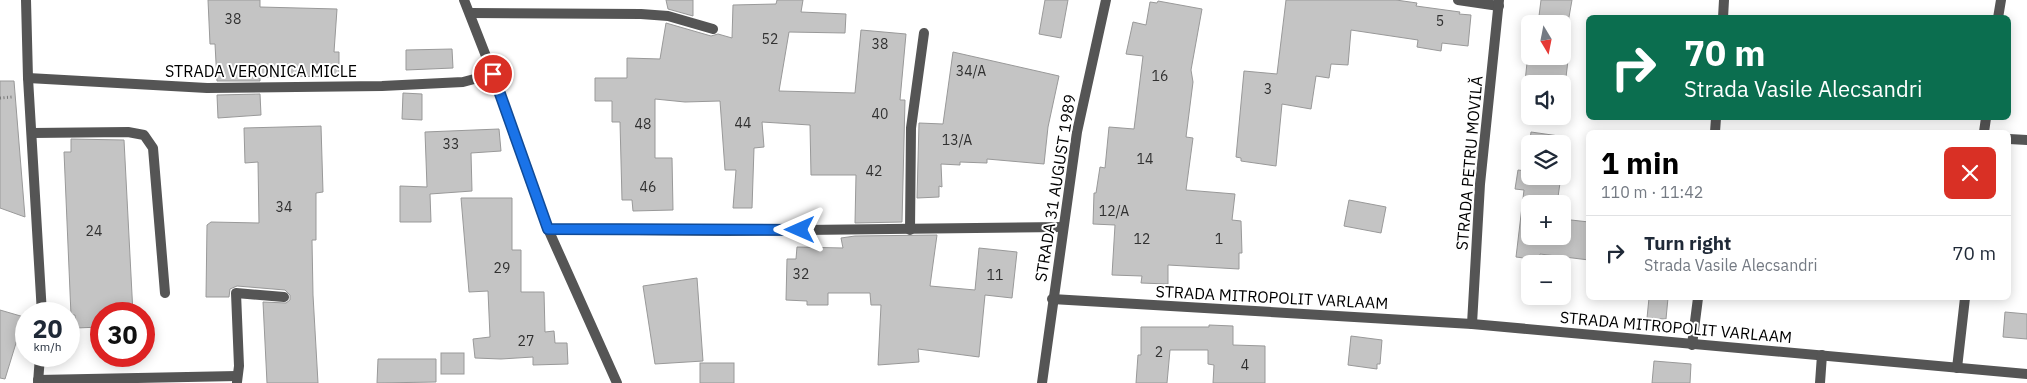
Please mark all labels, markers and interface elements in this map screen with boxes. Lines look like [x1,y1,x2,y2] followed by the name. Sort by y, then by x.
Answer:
[225,10,241,28] house number: 38
[1436,12,1444,30] house number: 5
[1521,15,1571,65] north arrow
[1521,15,1571,305] map controls
[762,30,778,48] house number: 52
[1684,30,1766,76] text: 70 m
[872,35,888,53] house number: 38
[1601,35,1666,100] icon: right
[472,53,514,95] pin
[479,60,507,88] icon: arrive
[165,61,357,81] street label: STRADA VERONICA MICLE
[956,62,986,80] house number: 34/A
[1152,67,1168,85] house number: 16
[1684,74,1922,103] text: Strada Vasile Alecsandri
[1451,75,1487,251] street label: STRADA PETRU MOVILĂ
[1521,75,1571,125] button: sound
[1264,80,1272,98] house number: 3
[1030,93,1080,283] street label: STRADA 31 AUGUST 1989
[872,105,888,123] house number: 40
[735,114,751,132] house number: 44
[635,115,651,133] house number: 48
[942,131,972,149] house number: 13/A
[443,135,459,153] house number: 33
[1521,135,1571,185] button: layers
[1601,143,1679,182] text: 1 min
[1944,147,1996,199] button: close
[1137,150,1153,168] house number: 14
[866,162,882,180] house number: 42
[640,178,656,196] house number: 46
[1601,182,1703,202] text: 110 m · 11:42
[1521,195,1571,245] button: +
[276,198,292,216] house number: 34
[1099,202,1129,220] house number: 12/A
[773,203,825,255] position arrow
[86,222,102,240] house number: 24
[1134,230,1150,248] house number: 12
[1215,230,1223,248] house number: 1
[1644,231,1731,255] text: Turn right
[1601,239,1629,267] icon: right
[1952,241,1996,265] text: 70 m
[1521,255,1571,305] button: −
[1644,255,1817,275] text: Strada Vasile Alecsandri
[494,259,510,277] house number: 29
[793,265,809,283] house number: 32
[987,266,1003,284] house number: 11
[1155,281,1389,313] street label: STRADA MITROPOLIT VARLAAM
[90,302,155,367] speed limit sign: 30
[1559,307,1793,347] street label: STRADA MITROPOLIT VARLAAM
[32,312,63,345] text: 20
[518,332,534,350] house number: 27
[33,339,62,354] text: km/h
[1155,343,1163,361] house number: 2
[1241,356,1249,374] house number: 4

